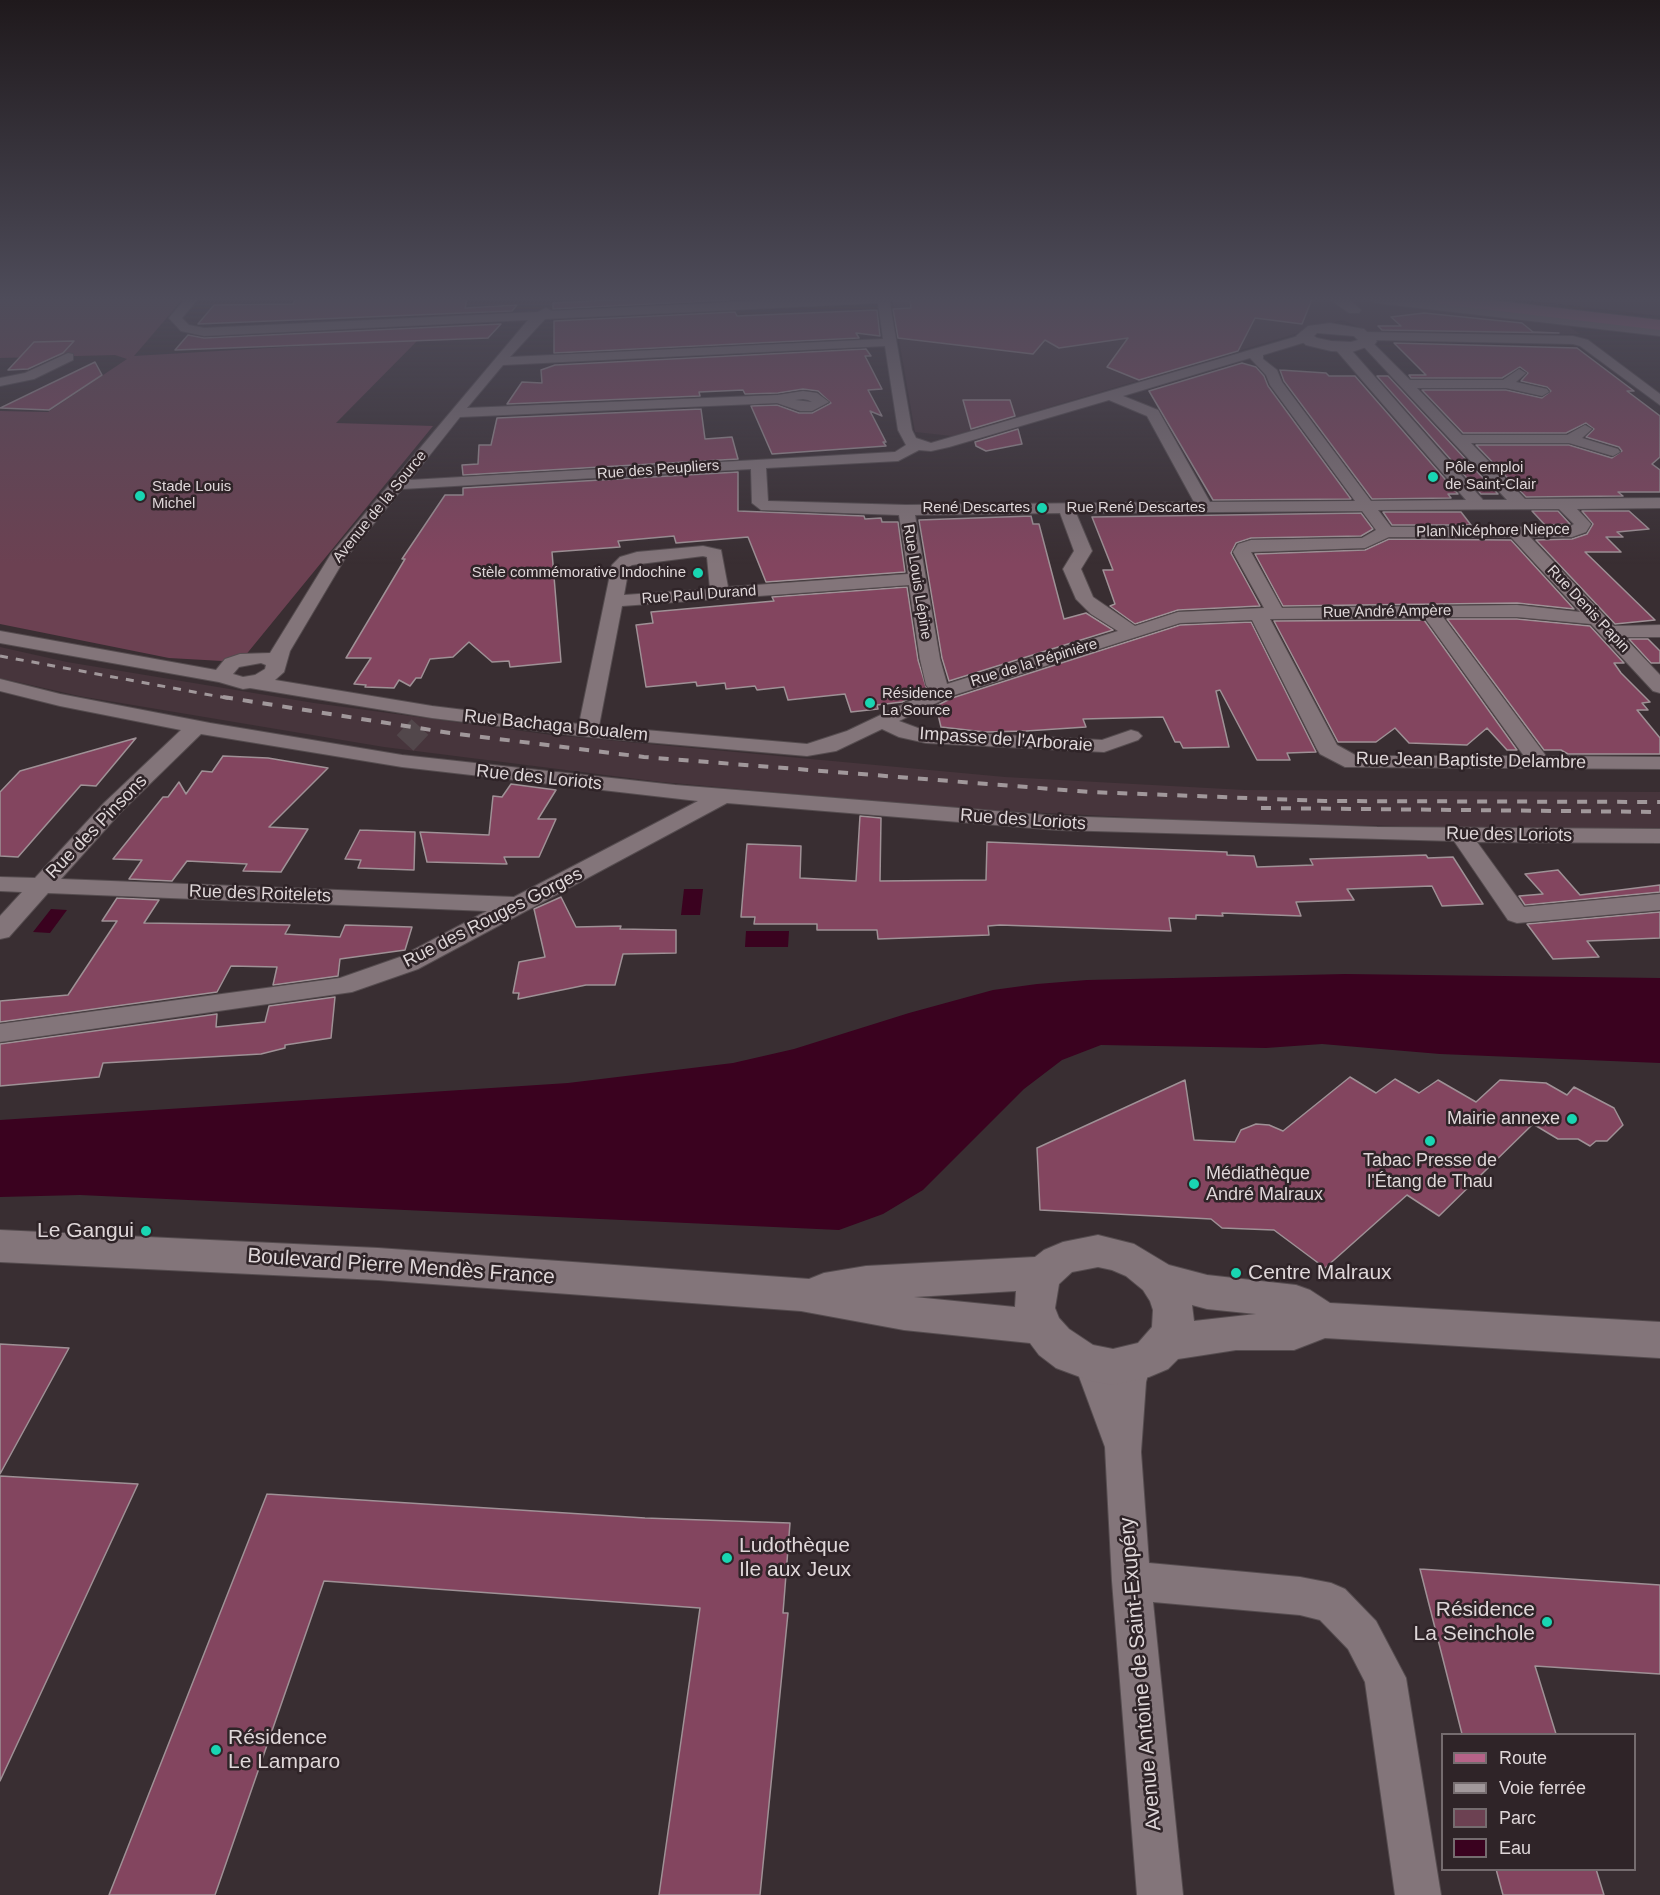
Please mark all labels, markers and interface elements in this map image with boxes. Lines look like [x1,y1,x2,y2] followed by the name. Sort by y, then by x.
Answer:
[329,447,431,567] street label: Avenue de la Source
[596,457,720,483] street label: Rue des Peupliers
[1445,459,1536,494] place label: Pôle emploi de Saint-Clair
[1426,470,1440,484] marker: Pôle emploi de Saint-Clair
[152,478,231,513] place label: Stade Louis Michel
[133,489,147,503] marker: Stade Louis Michel
[922,499,1030,517] place label: René Descartes
[1066,499,1206,517] street label: Rue René Descartes
[1035,501,1049,515] marker: René Descartes
[1416,521,1570,541] street label: Plan Nicéphore Niepce
[899,523,935,641] street label: Rue Louis Lépine
[1543,562,1633,656] street label: Rue Denis Papin
[472,564,686,582] place label: Stèle commémorative Indochine
[691,566,705,580] marker: Stèle commémorative Indochine
[641,582,757,608] street label: Rue Paul Durand
[1323,602,1451,622] street label: Rue André Ampère
[968,635,1100,691] street label: Rue de la Pépinière
[882,685,953,720] place label: Résidence La Source
[863,696,877,710] marker: Résidence La Source
[463,706,649,746] street label: Rue Bachaga Boualem
[919,723,1093,757] street label: Impasse de l'Arboraie
[1356,748,1586,774] street label: Rue Jean Baptiste Delambre
[475,761,603,795] street label: Rue des Loriots
[42,771,152,883] street label: Rue des Pinsons
[959,805,1087,835] street label: Rue des Loriots
[1446,823,1572,847] street label: Rue des Loriots
[400,863,586,973] street label: Rue des Rouges Gorges
[189,881,331,907] street label: Rue des Roitelets
[1447,1108,1560,1130] place label: Mairie annexe
[1565,1112,1579,1126] marker: Mairie annexe
[1423,1134,1437,1148] marker: Tabac Presse de l'Étang de Thau
[1363,1150,1497,1192] place label: Tabac Presse de l'Étang de Thau
[1206,1163,1323,1206] place label: Médiathèque André Malraux
[1187,1177,1201,1191] marker: Médiathèque André Malraux
[37,1218,134,1244] place label: Le Gangui
[139,1224,153,1238] marker: Le Gangui
[246,1244,556,1290] street label: Boulevard Pierre Mendès France
[1248,1260,1392,1286] place label: Centre Malraux
[1229,1266,1243,1280] marker: Centre Malraux
[1115,1516,1167,1832] street label: Avenue Antoine de Saint-Exupéry
[739,1533,851,1583] place label: Ludothèque Ile aux Jeux
[720,1551,734,1565] marker: Ludothèque Ile aux Jeux
[1414,1597,1535,1647] place label: Résidence La Seinchole
[1540,1615,1554,1629] marker: Résidence La Seinchole
[228,1725,340,1775] place label: Résidence Le Lamparo
[1441,1733,1636,1871] legend
[209,1743,223,1757] marker: Résidence Le Lamparo
[1499,1748,1547,1768] text: Route
[1499,1778,1586,1798] text: Voie ferrée
[1499,1808,1536,1828] text: Parc
[1499,1838,1531,1858] text: Eau

